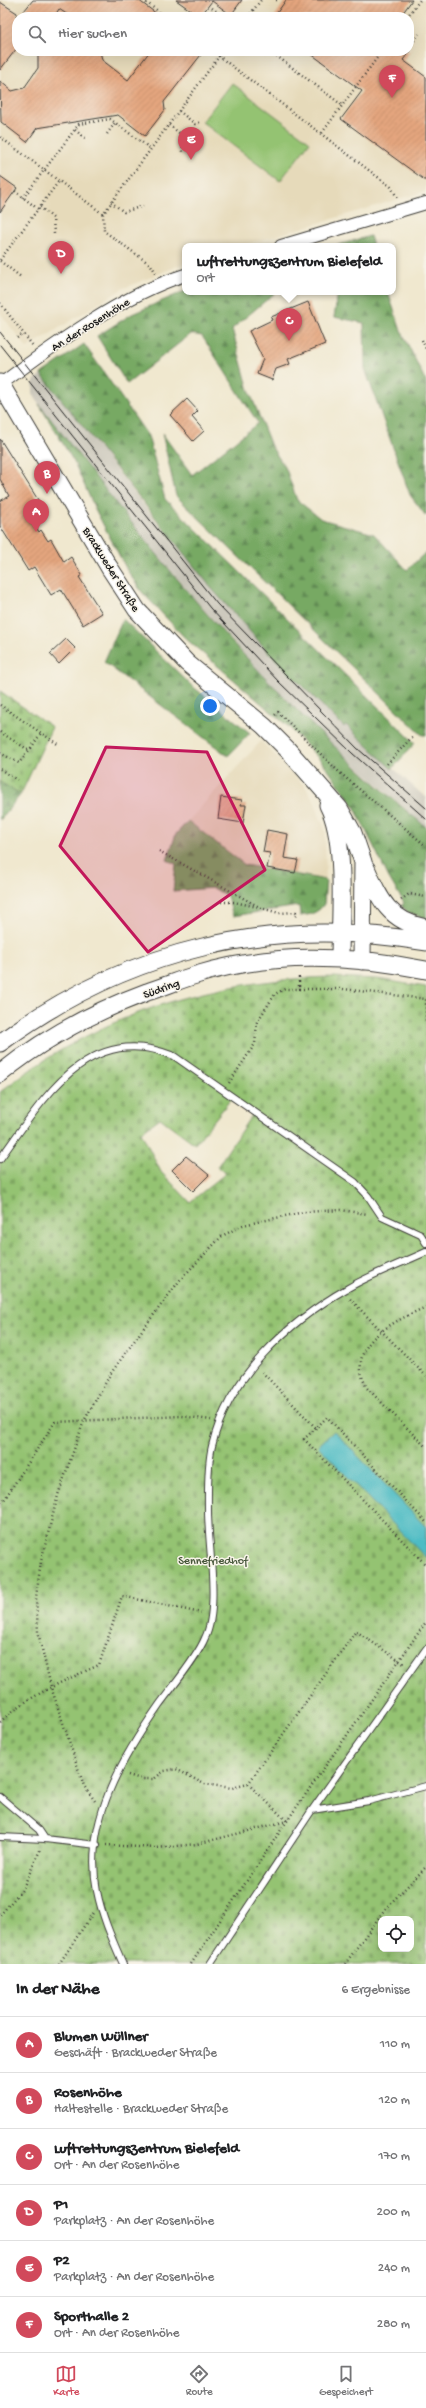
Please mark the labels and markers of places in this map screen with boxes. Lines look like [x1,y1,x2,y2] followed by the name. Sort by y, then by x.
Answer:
[379,65,405,98] pin: F
[178,127,204,160] pin: E
[48,241,74,274] pin: D
[276,308,302,341] pin: C
[34,461,60,494] pin: B
[23,499,49,532] pin: A

